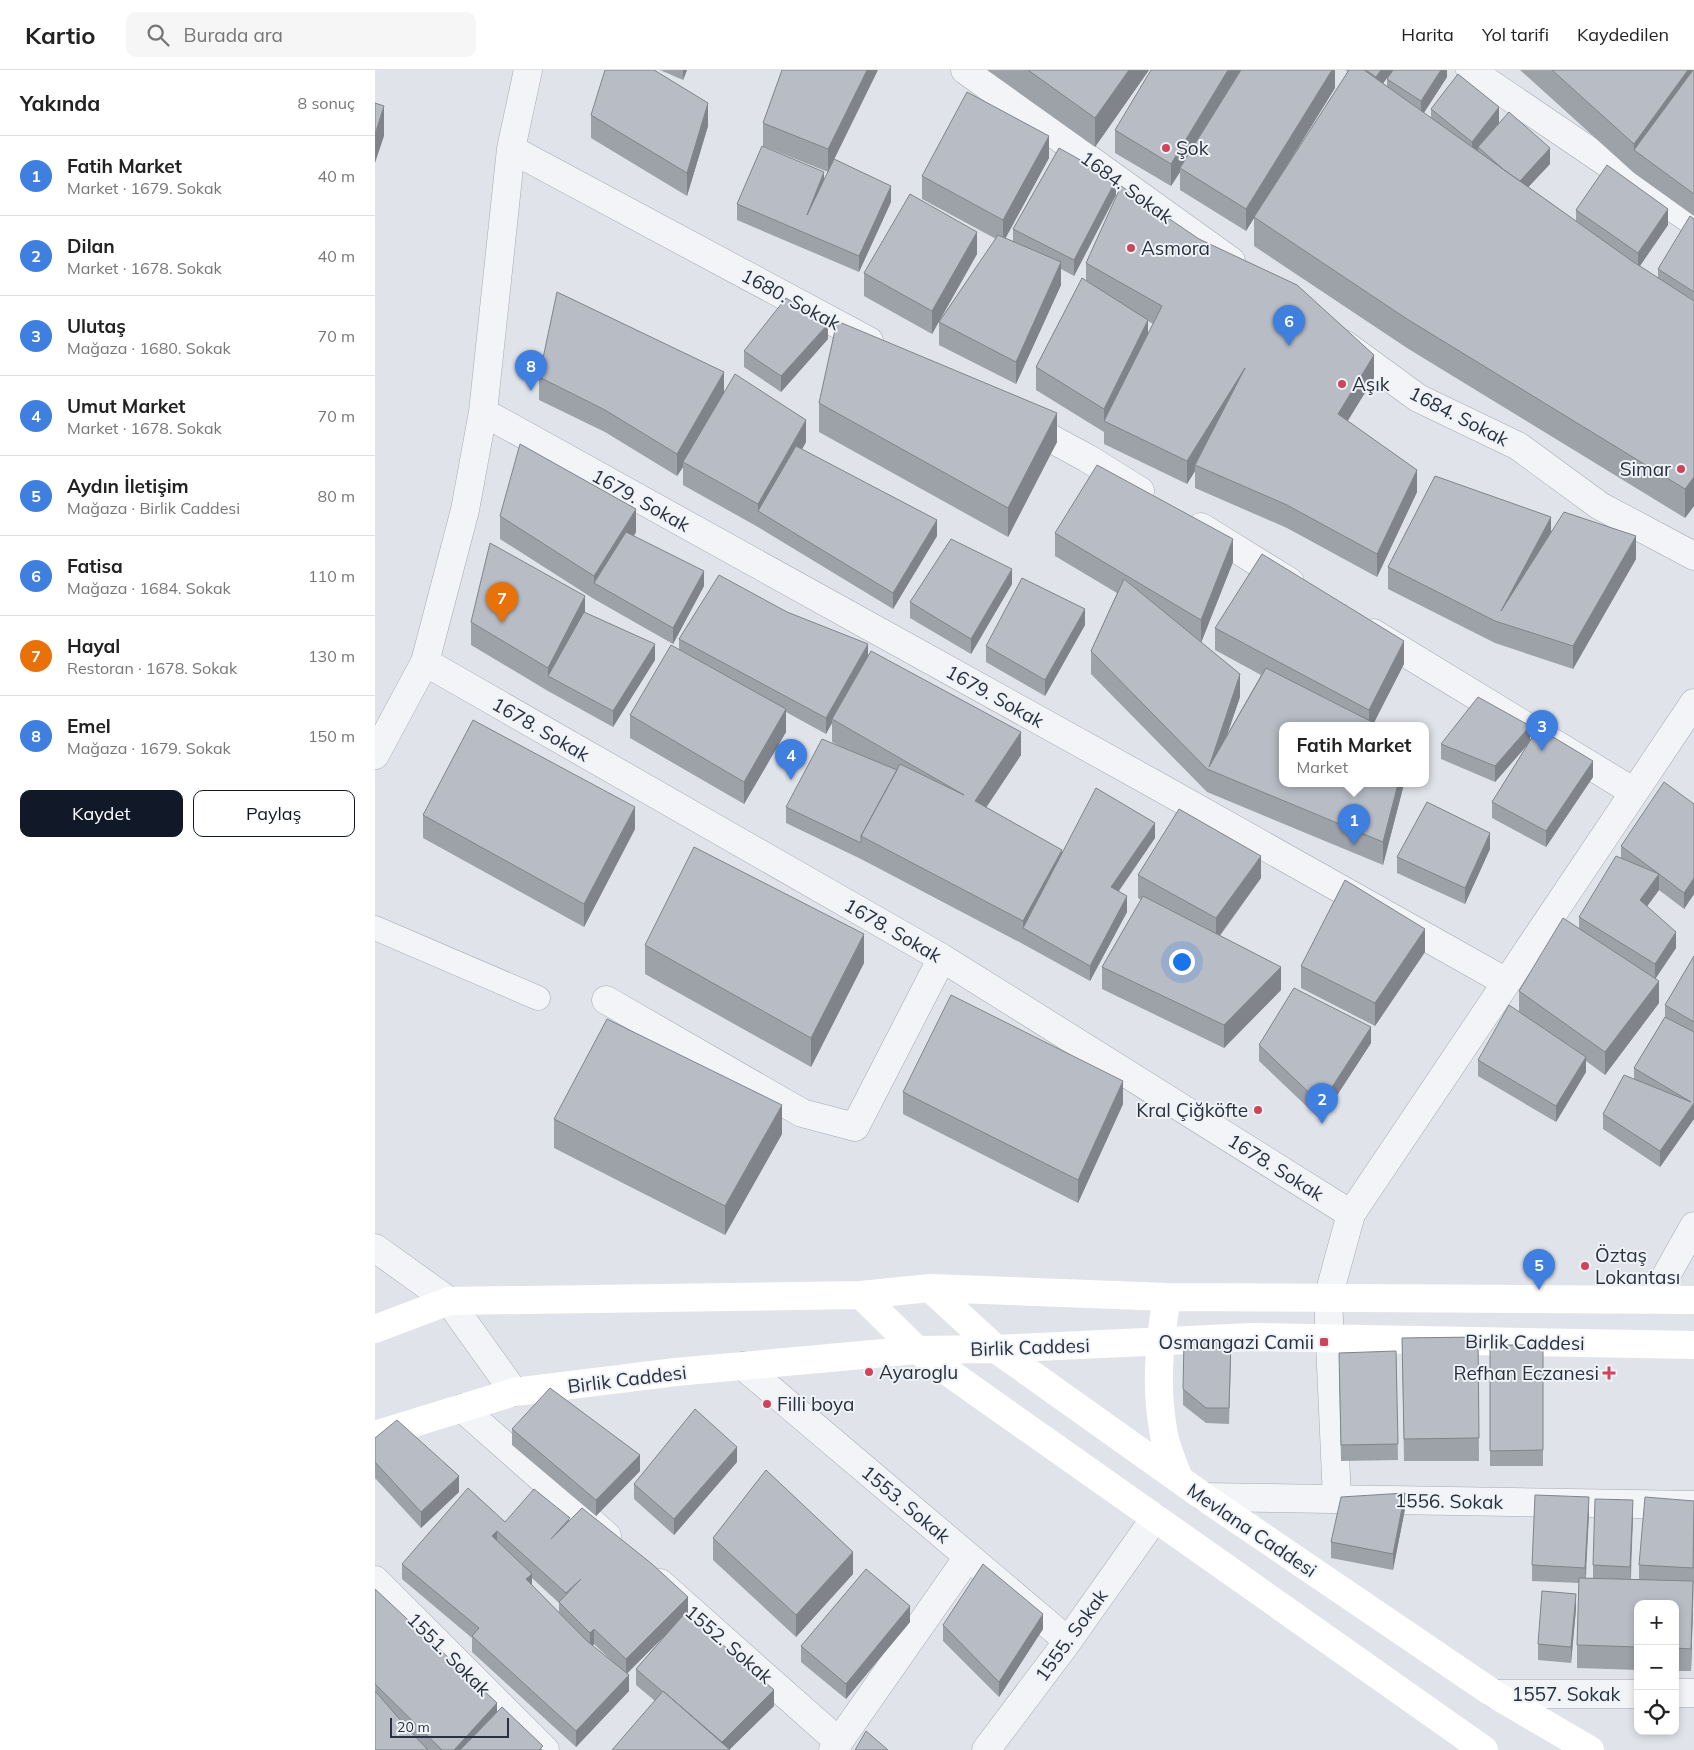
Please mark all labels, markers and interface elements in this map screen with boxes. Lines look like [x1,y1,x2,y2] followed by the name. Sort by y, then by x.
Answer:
[126,12,476,57] search box
[25,20,96,50] text: Kartio
[144,21,172,49] icon: search
[184,23,283,47] text: Burada ara
[1401,23,1454,46] text: Harita
[1482,23,1549,46] text: Yol tarifi
[1577,23,1669,46] text: Kaydedilen
[20,90,100,116] text: Yakında
[298,93,355,113] text: 8 sonuç
[1176,136,1209,160] place label: Şok
[1160,142,1172,154] marker: Şok
[1076,145,1178,229] street label: 1684. Sokak
[67,154,182,178] text: Fatih Market
[31,166,41,186] text: 1
[318,166,355,186] text: 40 m
[67,178,222,198] text: Market · 1679. Sokak
[67,234,115,258] text: Dilan
[1141,236,1210,260] place label: Asmora
[1125,242,1137,254] marker: Asmora
[31,246,41,266] text: 2
[318,246,355,266] text: 40 m
[67,258,222,278] text: Market · 1678. Sokak
[737,263,845,335] street label: 1680. Sokak
[1273,305,1305,346] pin: 6
[67,314,126,338] text: Ulutaş
[31,326,41,346] text: 3
[318,326,355,346] text: 70 m
[67,338,231,358] text: Mağaza · 1680. Sokak
[515,350,547,391] pin: 8
[1352,372,1390,396] place label: Aşık
[1336,378,1348,390] marker: Aşık
[1405,381,1513,451] street label: 1684. Sokak
[67,394,186,418] text: Umut Market
[31,406,41,426] text: 4
[318,406,355,426] text: 70 m
[67,418,222,438] text: Market · 1678. Sokak
[1620,457,1671,481] place label: Simar
[588,463,694,537] street label: 1679. Sokak
[1675,463,1687,475] marker: Simar
[67,474,189,498] text: Aydın İletişim
[31,486,41,506] text: 5
[318,486,355,506] text: 80 m
[67,498,240,518] text: Mağaza · Birlik Caddesi
[67,554,123,578] text: Fatisa
[31,566,41,586] text: 6
[308,566,355,586] text: 110 m
[67,578,231,598] text: Mağaza · 1684. Sokak
[486,582,518,623] pin: 7
[67,634,120,658] text: Hayal
[31,646,41,666] text: 7
[308,646,355,666] text: 130 m
[67,658,237,678] text: Restoran · 1678. Sokak
[942,659,1048,733] street label: 1679. Sokak
[488,691,594,767] street label: 1678. Sokak
[1526,710,1558,751] pin: 3
[67,714,111,738] text: Emel
[1279,722,1429,787] popup
[31,726,41,746] text: 8
[308,726,355,746] text: 150 m
[1297,733,1411,757] text: Fatih Market
[67,738,231,758] text: Mağaza · 1679. Sokak
[775,739,807,780] pin: 4
[1297,757,1348,777] text: Market
[20,790,183,837] button: Kaydet
[193,790,355,837] button: Paylaş
[1338,804,1370,845] pin: 1
[840,892,946,968] street label: 1678. Sokak
[1169,949,1195,975] your location
[1306,1083,1338,1124] pin: 2
[1136,1098,1248,1122] place label: Kral Çiğköfte
[1252,1104,1264,1116] marker: Kral Çiğköfte
[1224,1128,1329,1206] street label: 1678. Sokak
[1595,1243,1680,1289] place label: Öztaş Lokantası
[1523,1249,1555,1290] pin: 5
[1579,1260,1591,1272] marker: Öztaş Lokantası
[1465,1329,1585,1355] street label: Birlik Caddesi
[1159,1330,1314,1354] place label: Osmangazi Camii
[970,1333,1090,1361] street label: Birlik Caddesi
[1318,1336,1330,1348] marker: Osmangazi Camii
[566,1360,688,1398] street label: Birlik Caddesi
[879,1360,958,1384] place label: Ayaroglu
[1454,1361,1599,1385] place label: Refhan Eczanesi
[863,1366,875,1378] marker: Ayaroglu
[1603,1367,1615,1379] marker: Refhan Eczanesi
[777,1392,854,1416] place label: Filli boya
[761,1398,773,1410] marker: Filli boya
[857,1460,955,1548] street label: 1553. Sokak
[1183,1478,1321,1582] street label: Mevlana Caddesi
[1395,1488,1504,1514] street label: 1556. Sokak
[1029,1584,1113,1686] street label: 1555. Sokak
[680,1599,778,1689] street label: 1552. Sokak
[1634,1600,1679,1735] map controls
[1634,1600,1679,1645] button: +
[402,1607,496,1701] street label: 1551. Sokak
[1634,1645,1679,1690] button: −
[1512,1682,1620,1706] street label: 1557. Sokak
[1634,1690,1679,1735] button: locate
[390,1715,509,1738] scale bar
[397,1718,430,1736] text: 20 m

